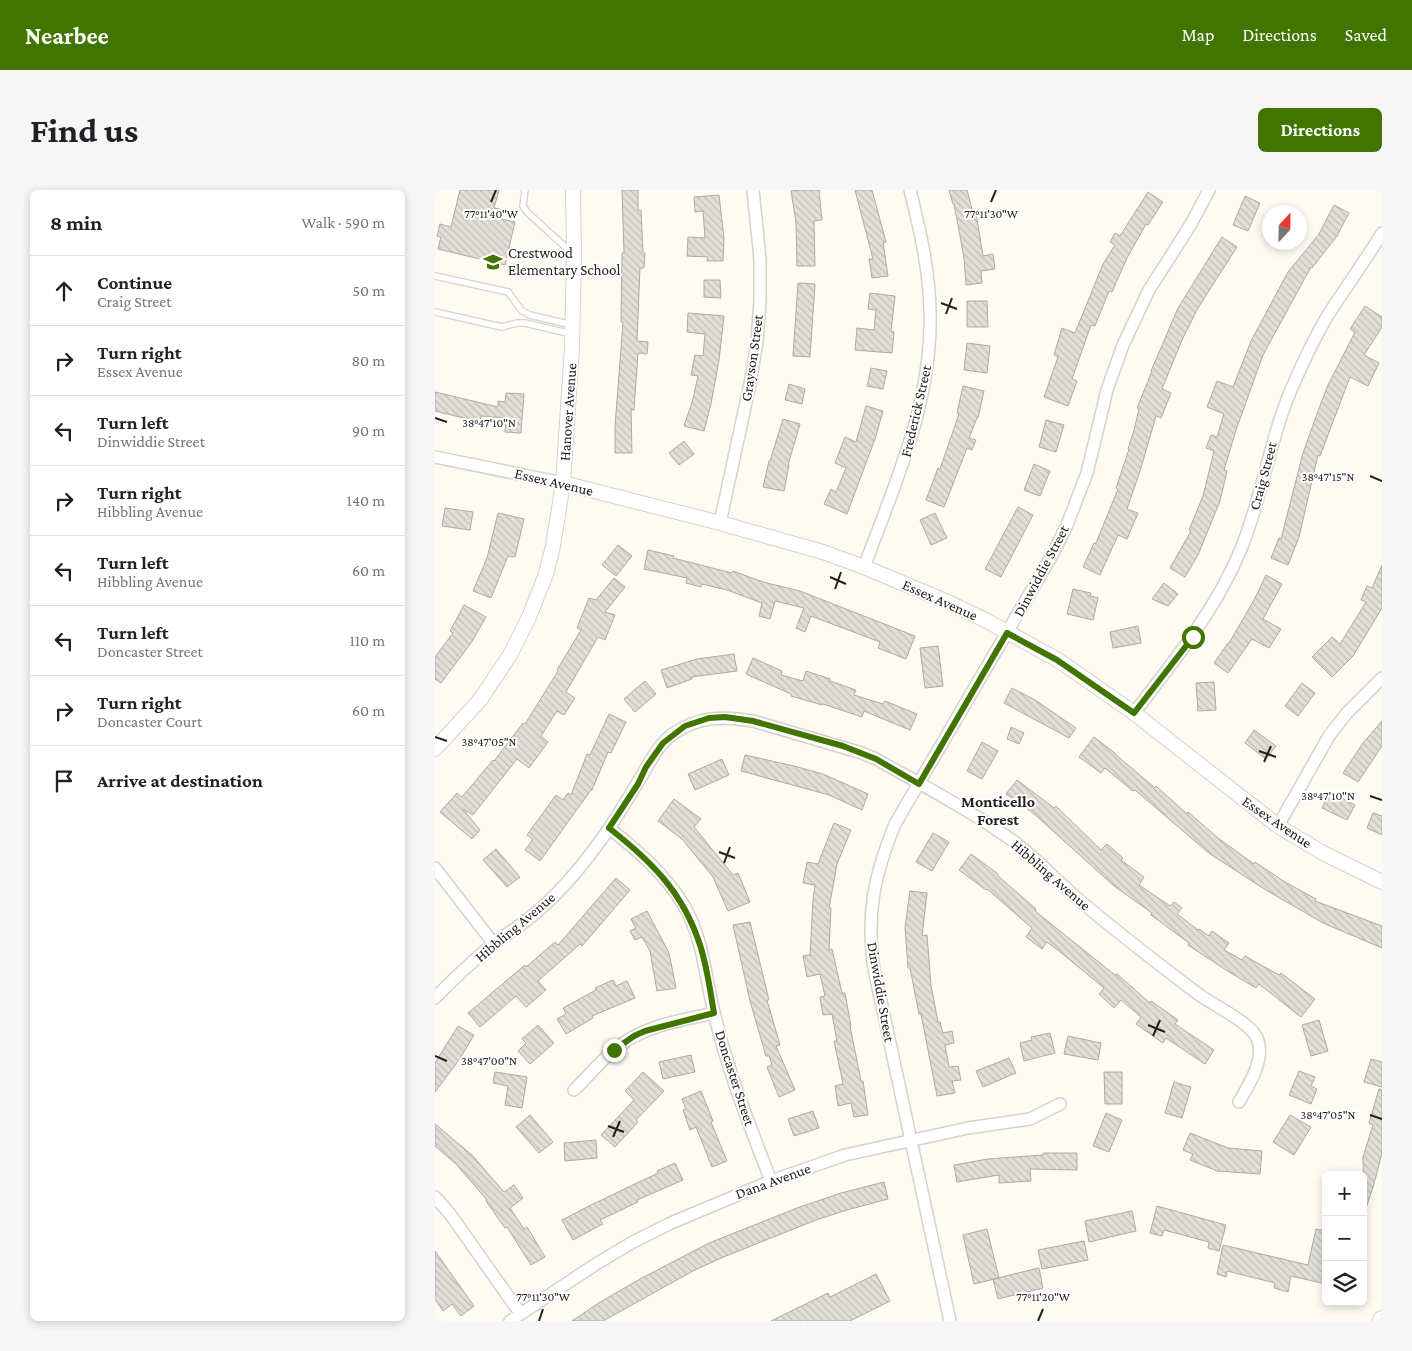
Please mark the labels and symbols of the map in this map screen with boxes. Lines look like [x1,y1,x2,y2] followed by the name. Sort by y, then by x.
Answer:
[1262,205,1307,250] north arrow
[464,207,518,221] text: 77°11'40"W
[964,207,1018,221] text: 77°11'30"W
[508,245,620,279] place label: Crestwood Elementary School
[482,251,504,273] school or university icon: Crestwood Elementary School
[738,313,767,403] street label: Grayson Street
[557,362,579,461] street label: Hanover Avenue
[898,362,935,459] street label: Frederick Street
[462,416,516,430] text: 38°47'10"N
[1246,439,1281,512] street label: Craig Street
[513,465,595,499] street label: Essex Avenue
[1302,470,1354,484] text: 38°47'15"N
[1010,522,1072,619] street label: Dinwiddie Street
[900,576,980,624] street label: Essex Avenue
[1182,626,1205,649] route start
[462,735,517,749] text: 38°47'05"N
[1301,789,1355,803] text: 38°47'10"N
[961,793,1035,828] district label: Monticello Forest
[1239,793,1315,851] street label: Essex Avenue
[1008,836,1094,915] street label: Hibbling Avenue
[472,889,559,966] street label: Hibbling Avenue
[864,941,898,1044] street label: Dinwiddie Street
[712,1028,758,1129] street label: Doncaster Street
[603,1039,626,1062] route end
[461,1054,517,1068] text: 38°47'00"N
[1301,1108,1356,1122] text: 38°47'05"N
[733,1160,813,1202] street label: Dana Avenue
[516,1290,570,1304] text: 77°11'30"W
[1016,1290,1070,1304] text: 77°11'20"W

